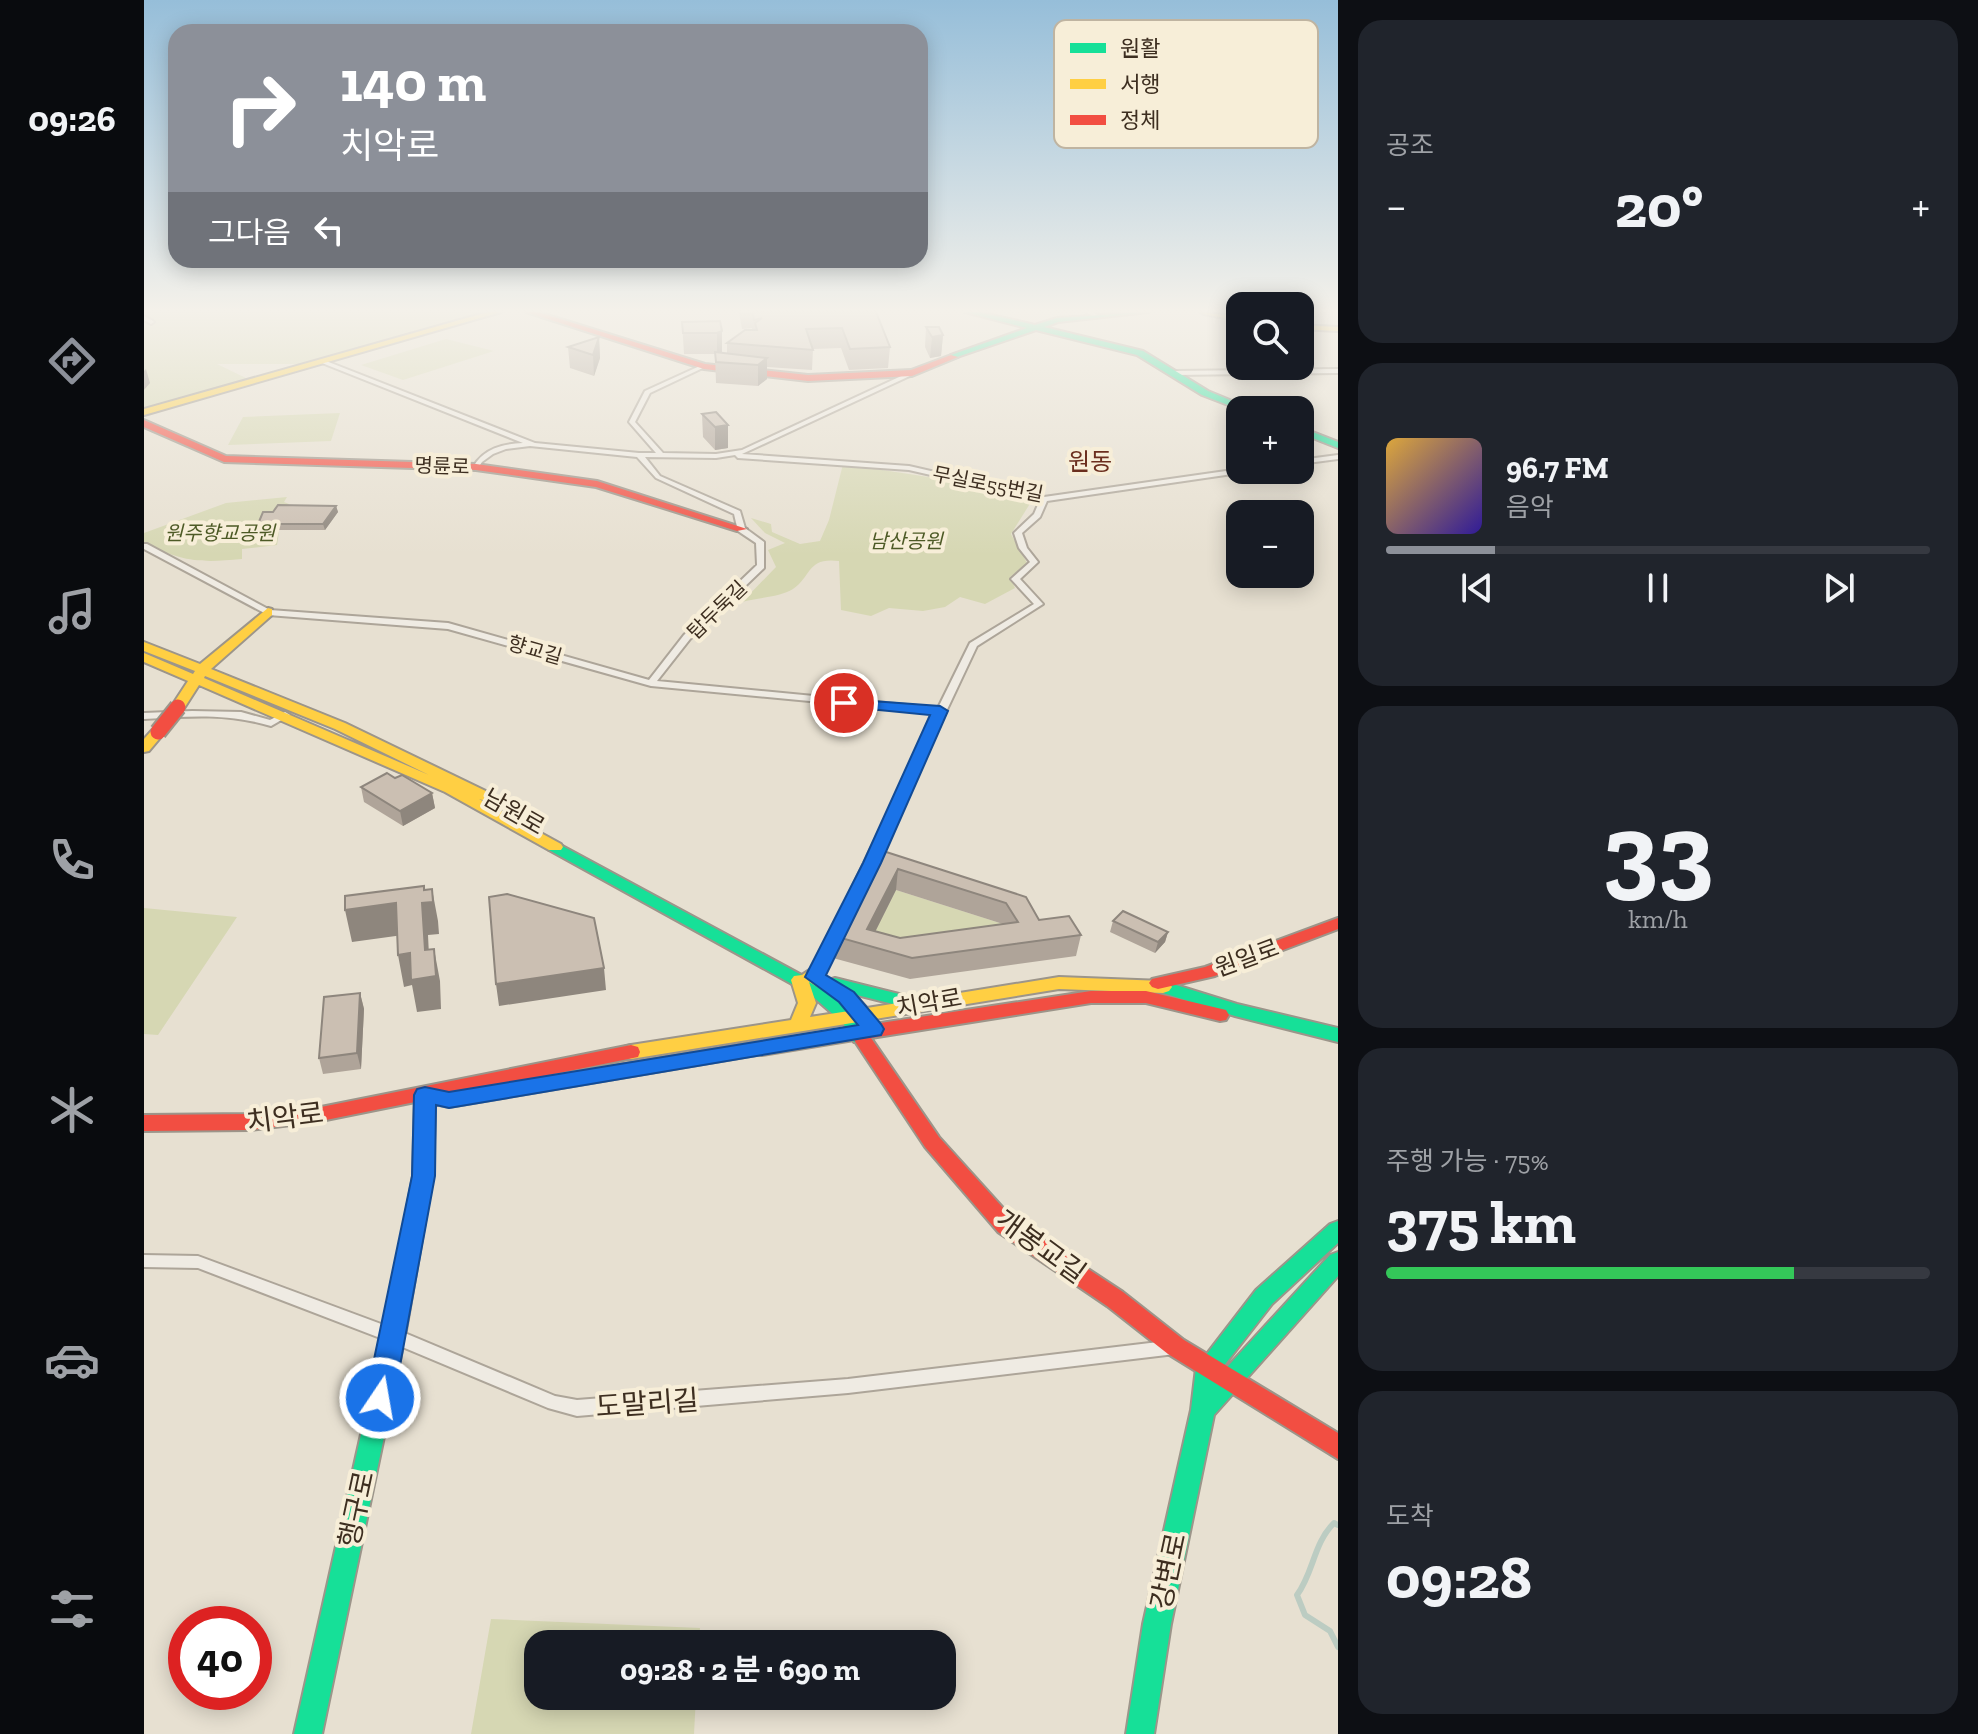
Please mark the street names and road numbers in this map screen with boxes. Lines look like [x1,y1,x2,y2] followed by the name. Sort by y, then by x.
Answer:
[414,453,470,479] street label: 명륜로
[931,461,1045,507] street label: 무실로55번길
[682,576,752,644] street label: 탑두둑길
[505,631,565,669] street label: 향교길
[478,782,550,841] street label: 남원로
[1211,933,1283,982] street label: 원일로
[894,982,964,1023] street label: 치악로
[245,1096,325,1139] street label: 치악로
[989,1203,1092,1290] street label: 개봉교길
[594,1383,700,1424] street label: 도말리길
[332,1468,381,1550] street label: 행구로
[1144,1530,1193,1612] street label: 강변로

